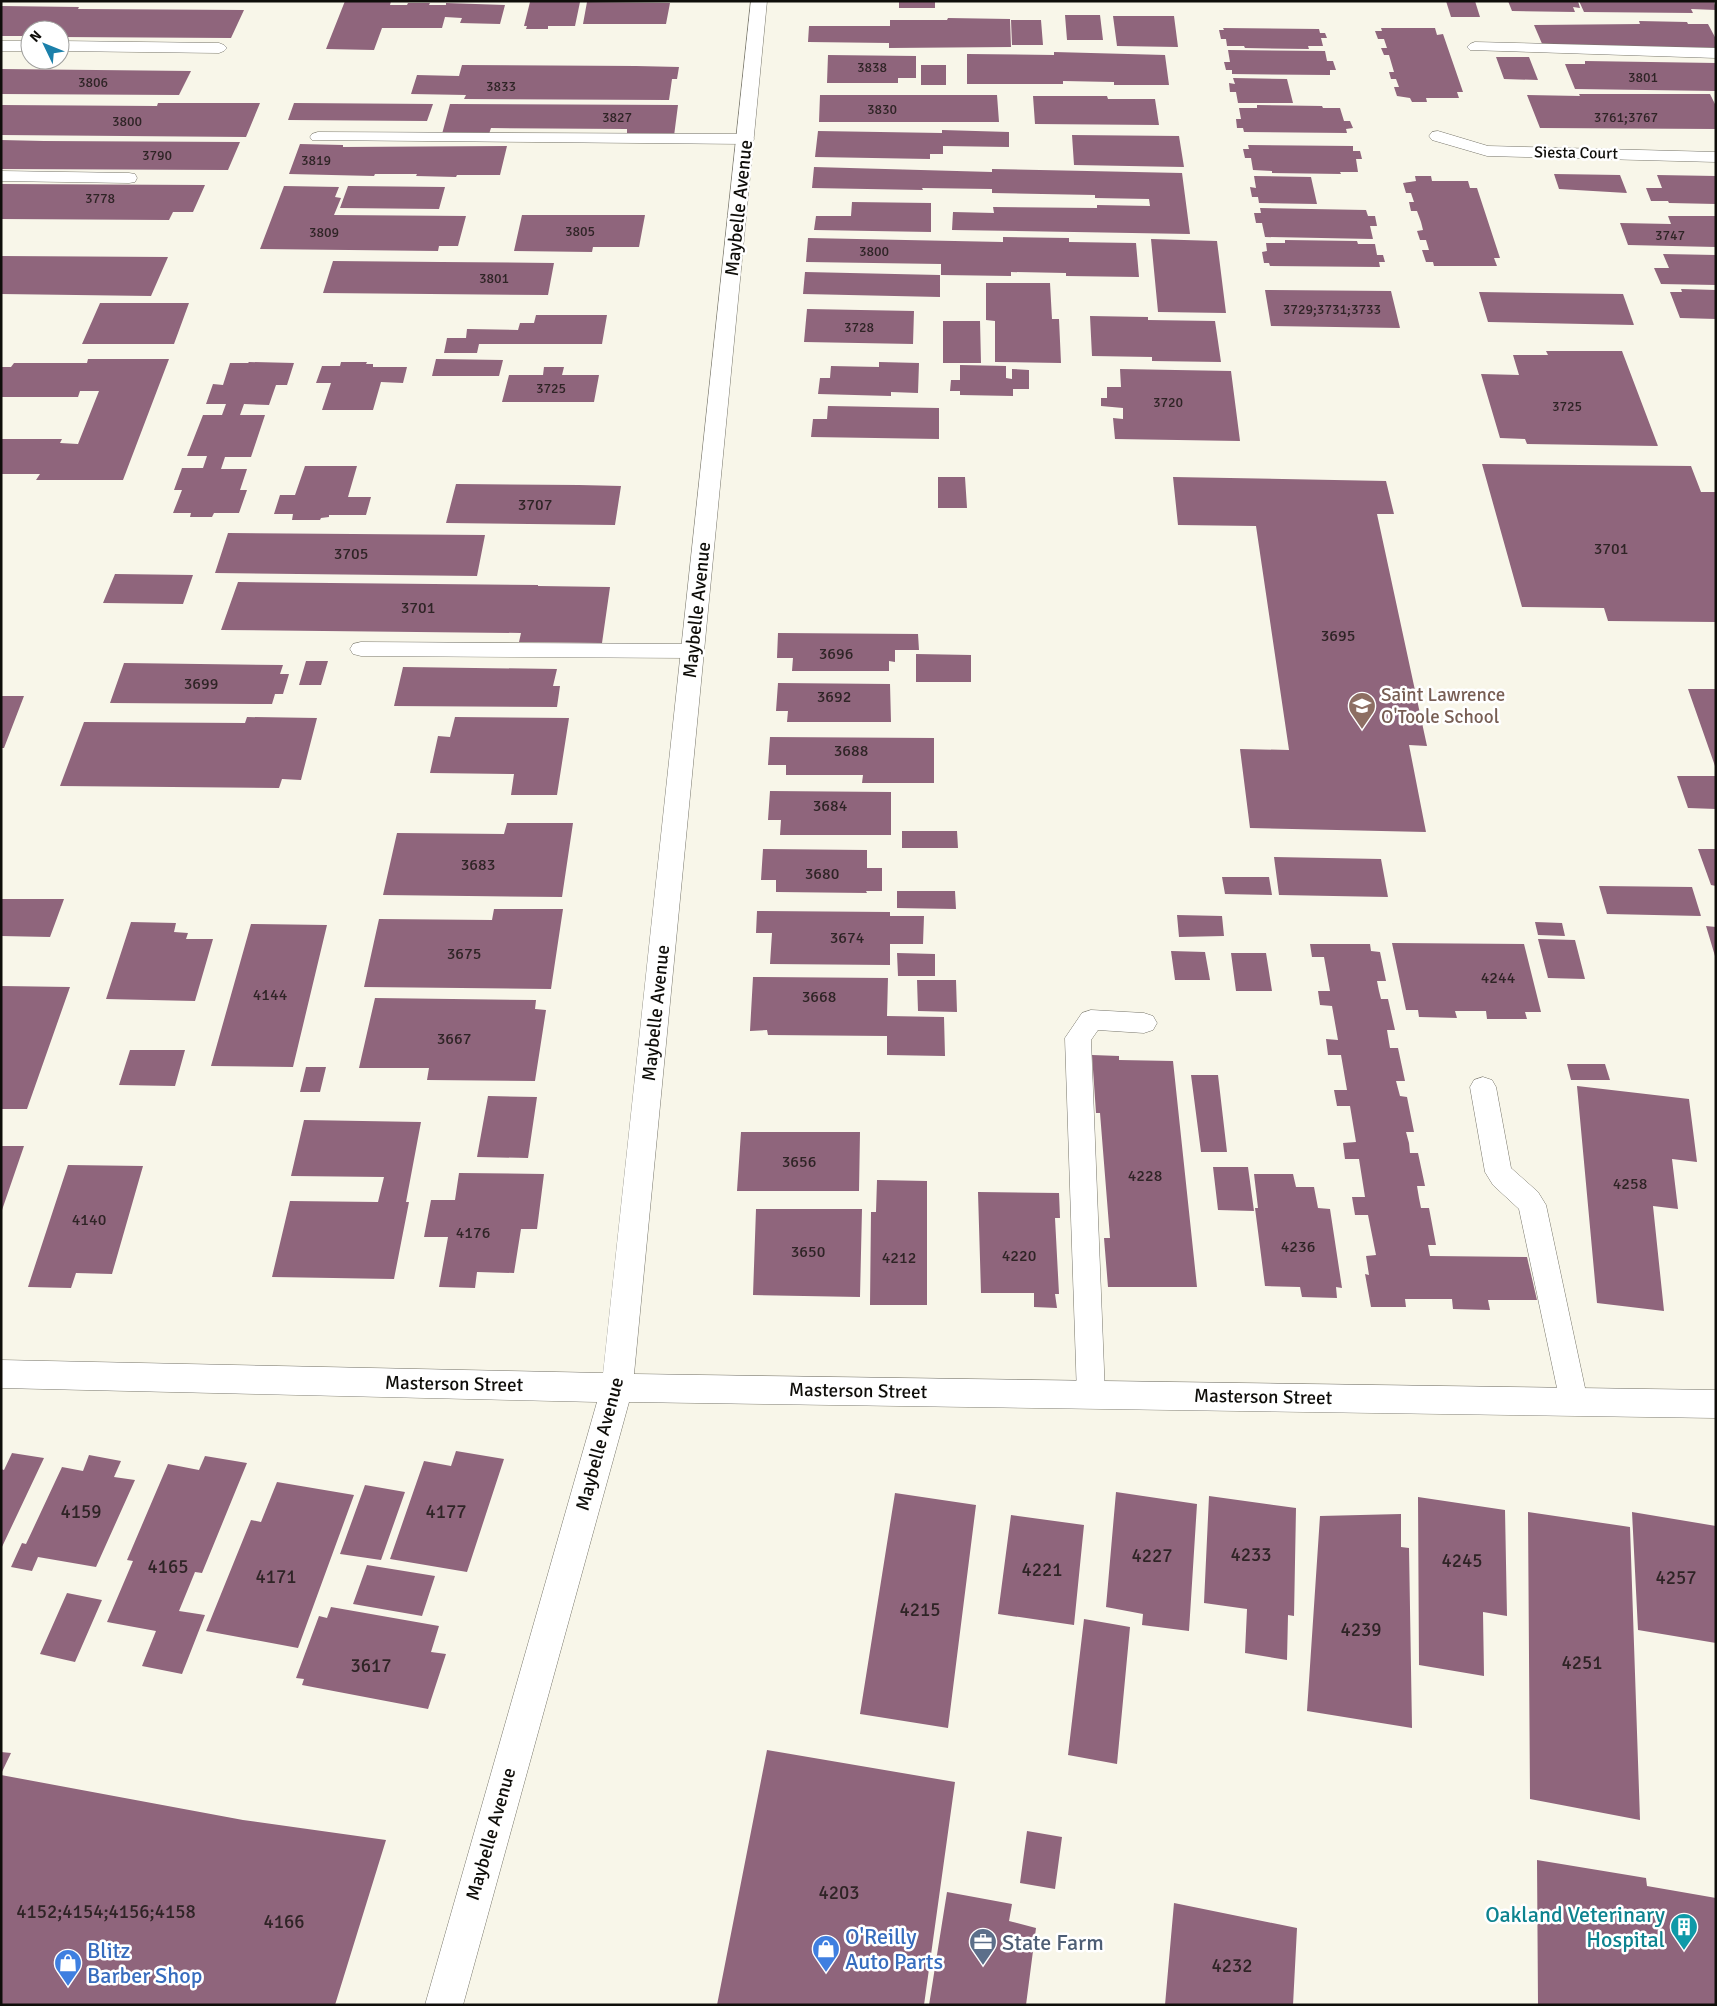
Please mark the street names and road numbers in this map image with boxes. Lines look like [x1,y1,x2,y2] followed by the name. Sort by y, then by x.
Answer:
[720,139,758,277] street label: Maybelle Avenue
[1534,142,1619,164] street label: Siesta Court
[678,541,716,679] street label: Maybelle Avenue
[637,944,675,1082] street label: Maybelle Avenue
[385,1371,524,1397] street label: Masterson Street
[571,1375,629,1513] street label: Maybelle Avenue
[789,1378,928,1404] street label: Masterson Street
[1194,1384,1333,1410] street label: Masterson Street
[461,1765,521,1903] street label: Maybelle Avenue

